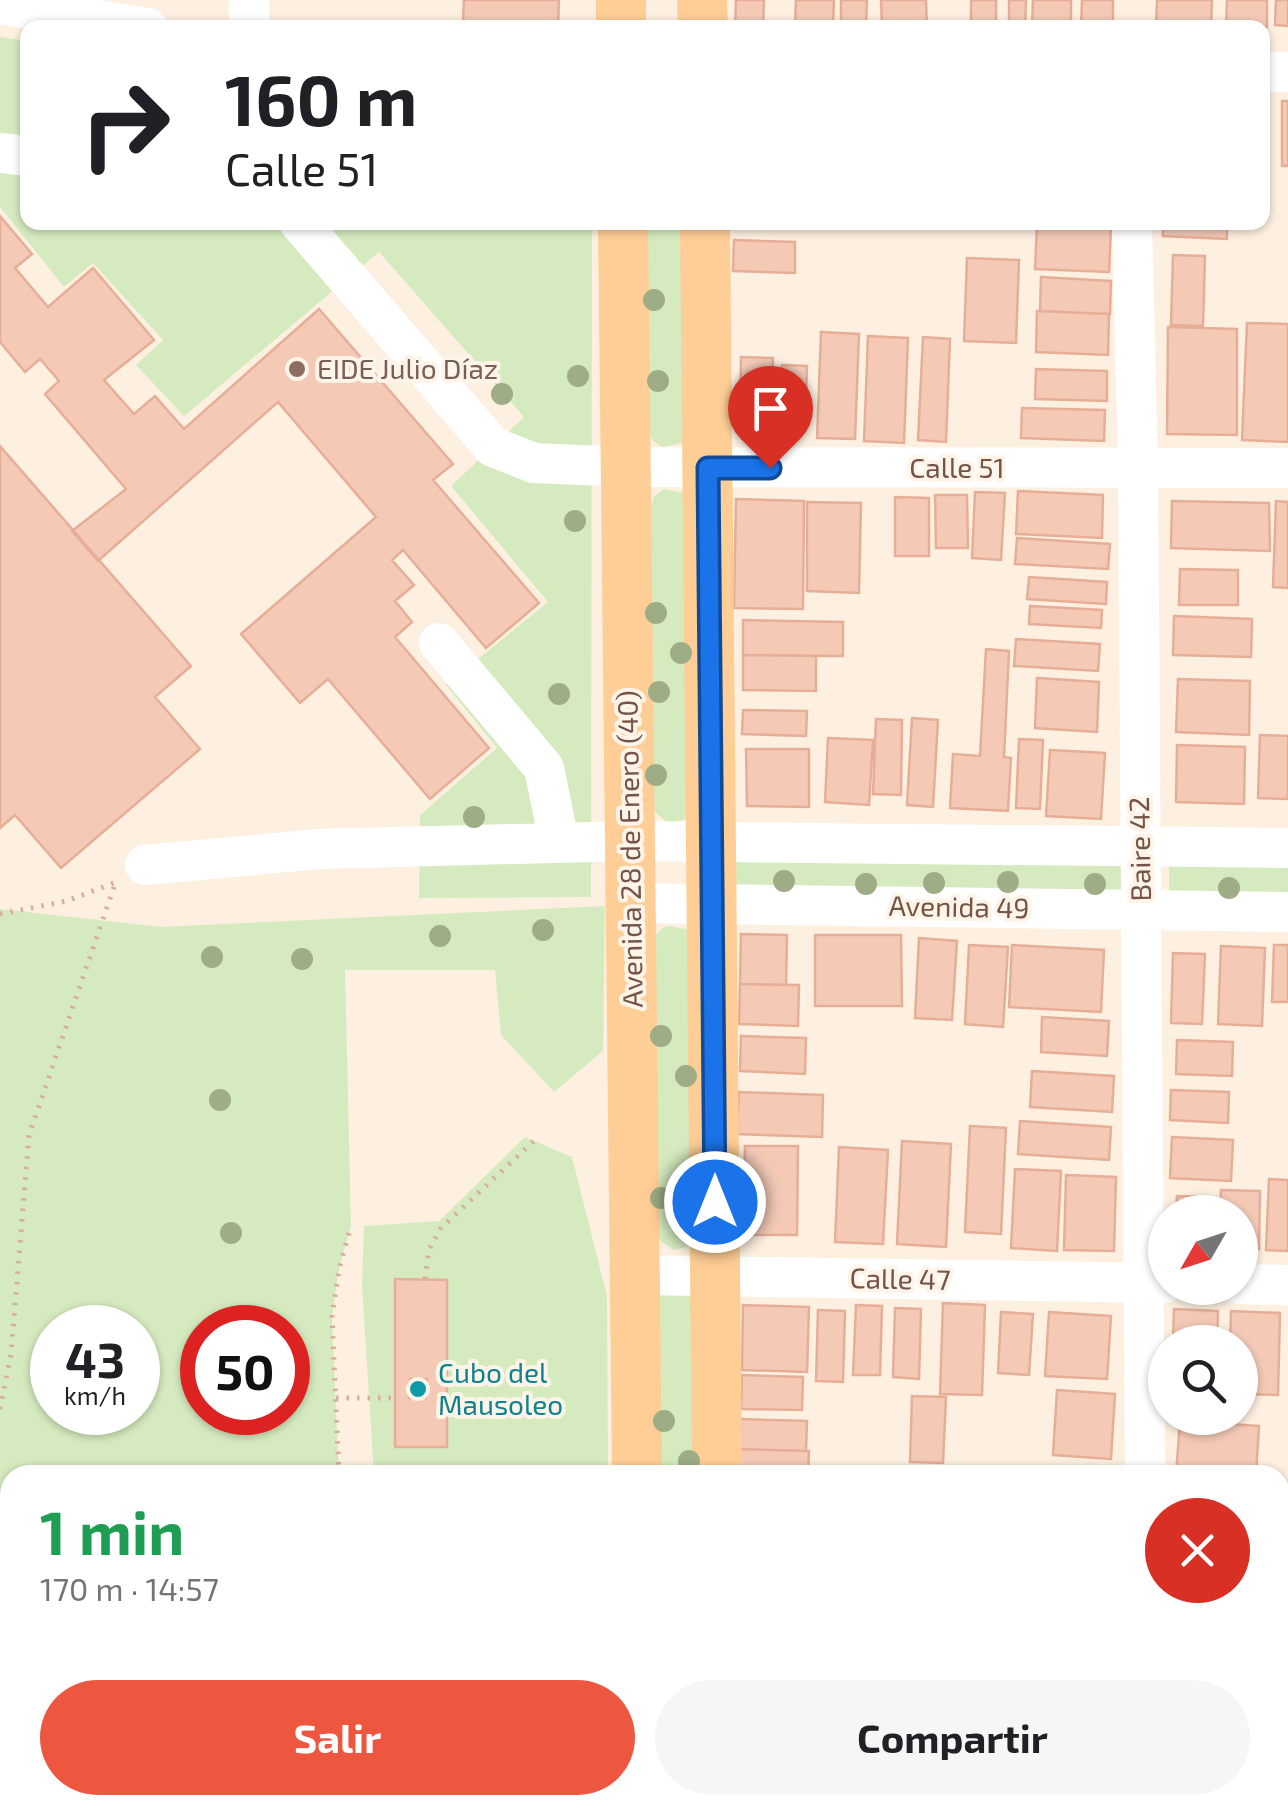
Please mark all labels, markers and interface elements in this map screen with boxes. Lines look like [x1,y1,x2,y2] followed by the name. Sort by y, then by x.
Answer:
[225,56,418,140] text: 160 m
[60,60,190,190] icon: right
[225,141,378,195] text: Calle 51
[317,351,498,385] place label: EIDE Julio Díaz
[286,358,308,380] marker: EIDE Julio Díaz
[728,366,813,469] pin
[743,381,798,436] icon: arrive
[909,450,1005,484] street label: Calle 51
[609,690,649,1008] street label: Avenida 28 de Enero (40)
[1121,796,1157,902] street label: Baire 42
[888,888,1030,924] street label: Avenida 49
[663,1150,767,1254] position arrow
[1148,1195,1258,1305] north arrow
[1148,1195,1258,1435] map controls
[849,1260,951,1296] street label: Calle 47
[180,1305,310,1435] speed limit sign: 50
[1148,1325,1258,1435] button: search
[65,1328,125,1388] text: 43
[438,1355,563,1421] place label: Cubo del Mausoleo
[407,1378,429,1400] marker: Cubo del Mausoleo
[64,1380,126,1410] text: km/h
[40,1495,184,1567] text: 1 min
[1145,1498,1250,1603] button: close
[40,1569,219,1607] text: 170 m · 14:57
[40,1680,635,1795] button: Salir
[655,1680,1250,1795] button: Compartir

